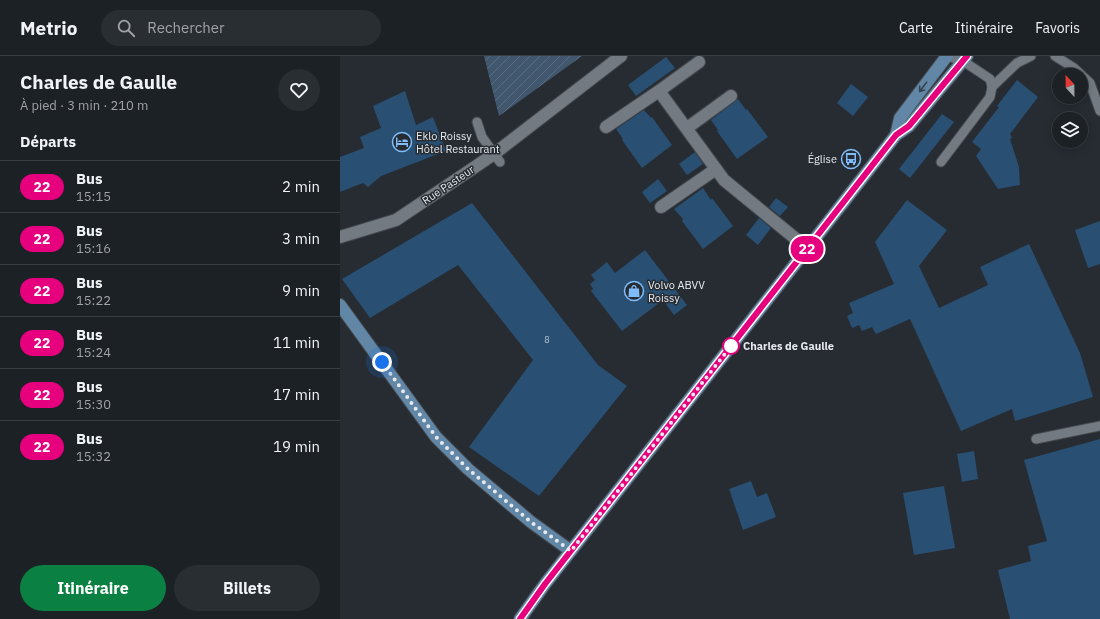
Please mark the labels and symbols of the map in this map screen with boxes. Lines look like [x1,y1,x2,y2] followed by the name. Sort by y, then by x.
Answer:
[1052,68,1088,104] north arrow
[919,82,927,93] one-way arrow
[416,129,500,156] place label: Eklo Roissy Hôtel Restaurant
[391,131,413,153] hotel icon: Eklo Roissy Hôtel Restaurant
[840,148,862,170] bus stop icon: Église
[808,152,837,166] place label: Église
[419,162,477,208] street label: Rue Pasteur
[789,236,825,262] line badge: 22
[648,278,705,305] place label: Volvo ABVV Roissy
[623,280,645,302] shop icon: Volvo ABVV Roissy
[544,334,550,345] house number: 8
[722,337,740,355] marker: Charles de Gaulle
[743,339,834,353] place label: Charles de Gaulle
[372,352,392,372] your location

